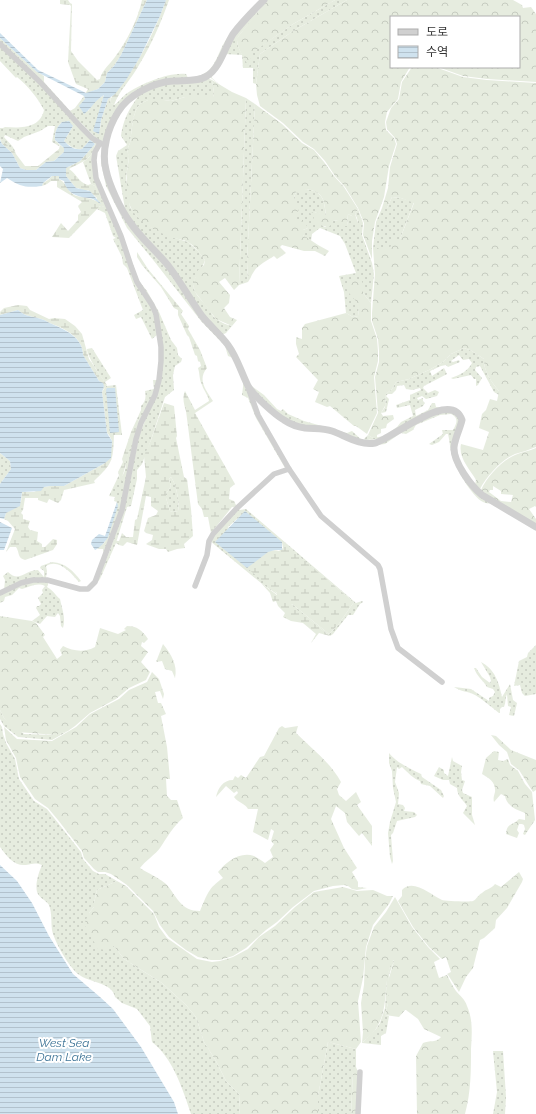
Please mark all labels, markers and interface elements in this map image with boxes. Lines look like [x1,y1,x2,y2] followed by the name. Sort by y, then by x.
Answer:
[390,16,520,68] legend
[426,25,448,39] text: 도로
[426,45,448,59] text: 수역
[36,1036,92,1064] water label: West Sea Dam Lake

